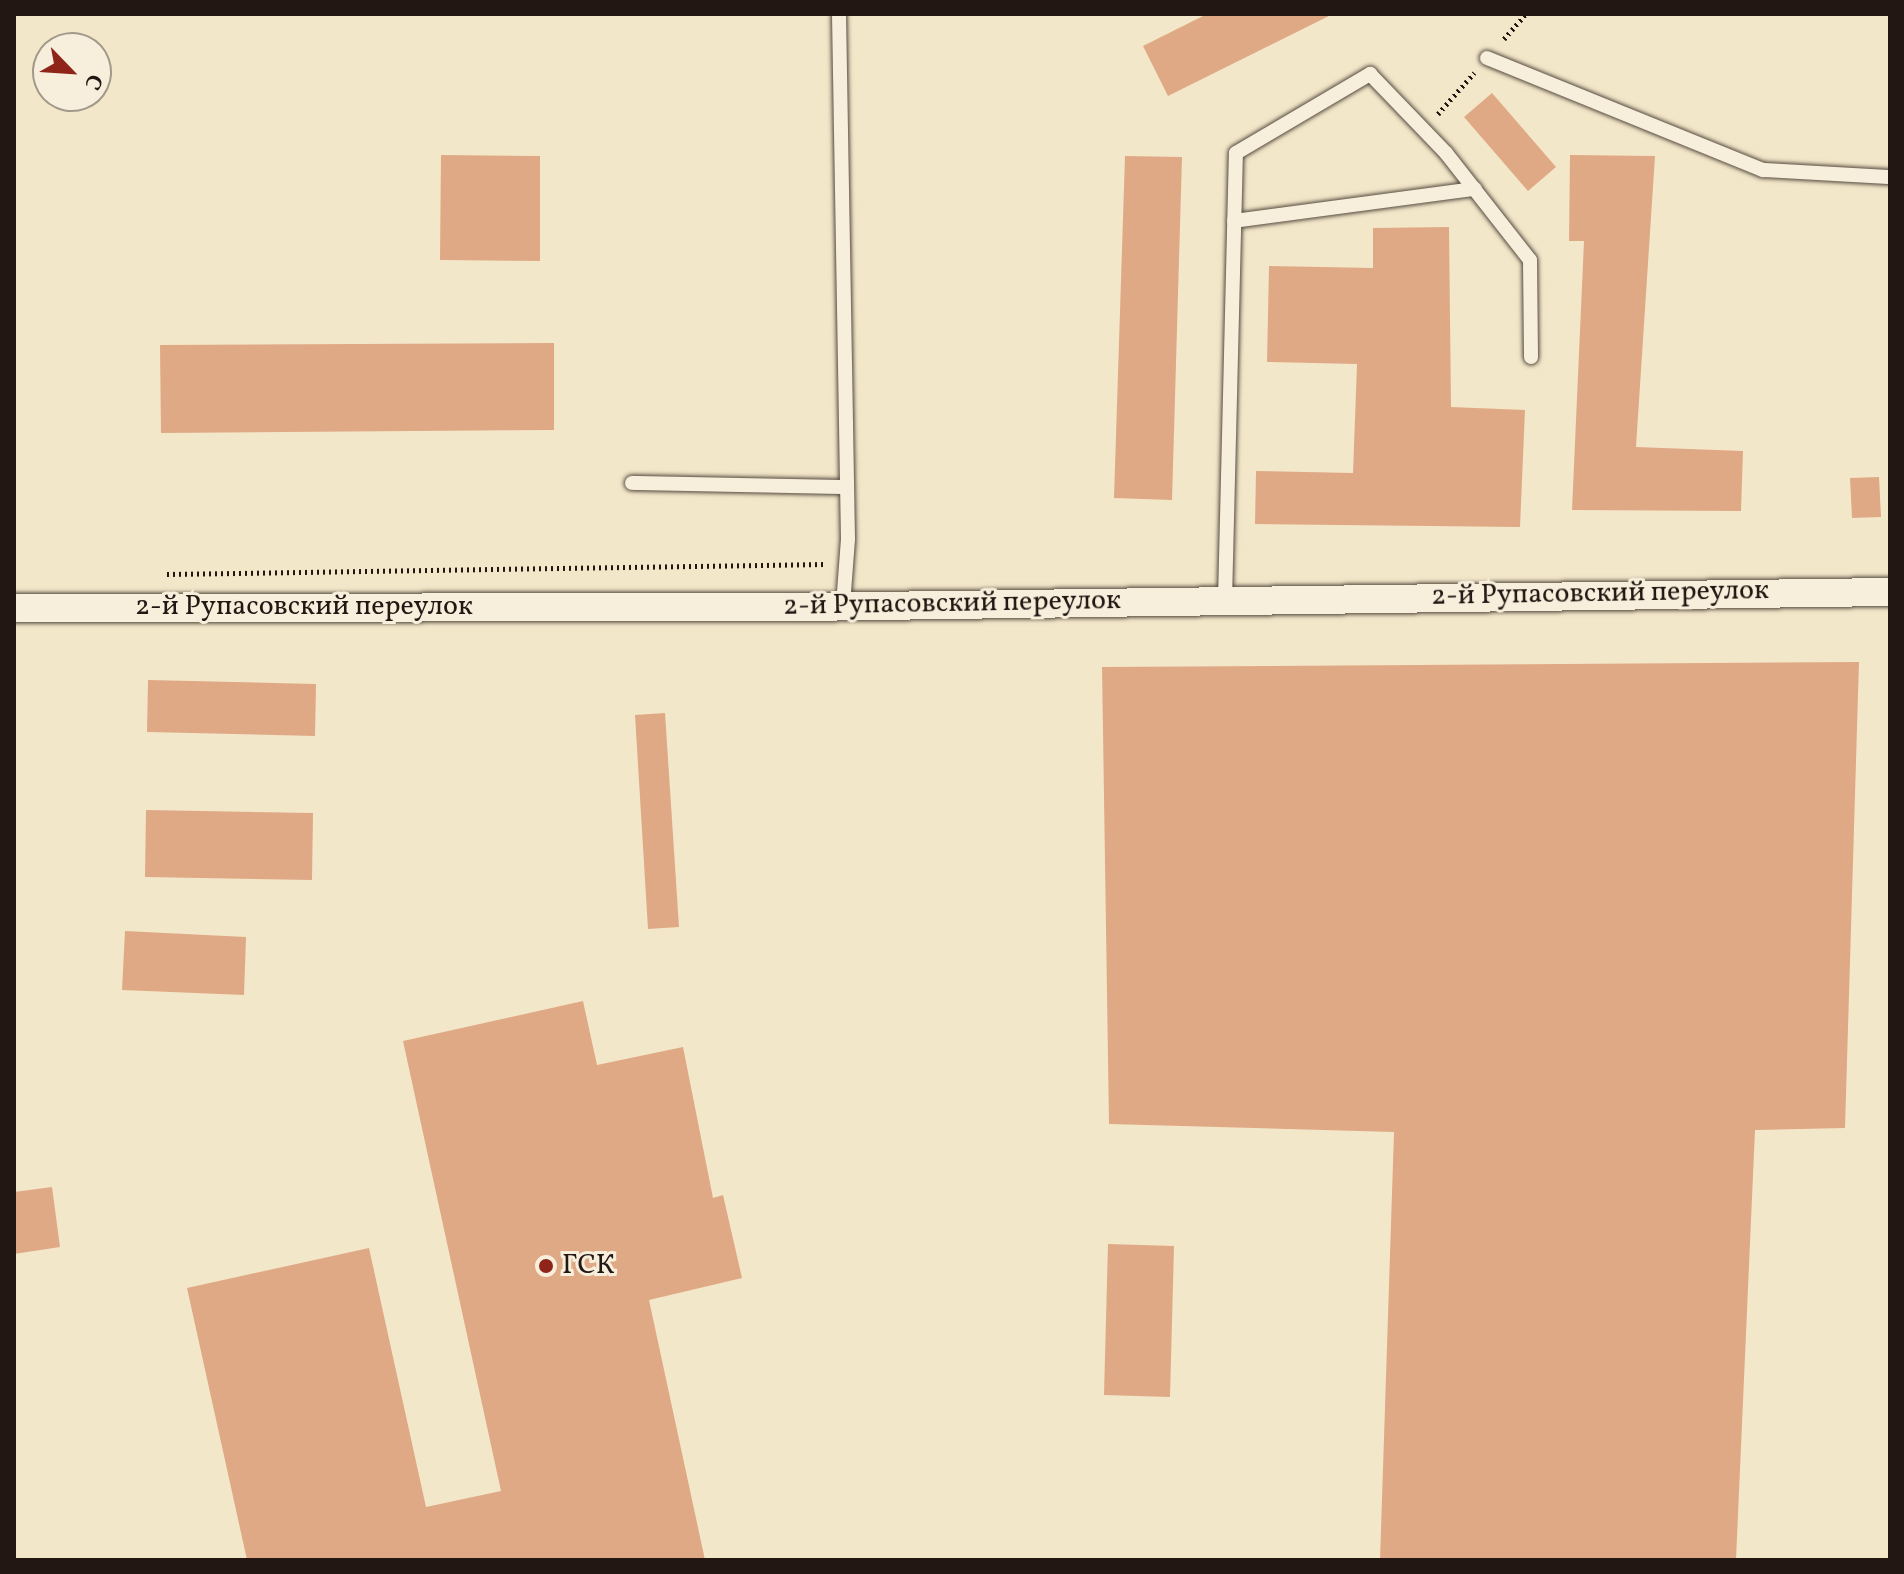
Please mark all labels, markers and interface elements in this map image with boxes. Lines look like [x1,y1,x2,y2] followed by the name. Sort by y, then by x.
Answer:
[32,32,112,112] north arrow
[75,69,109,94] text: С
[1431,574,1769,614] street label: 2-й Рупасовский переулок
[783,584,1121,624] street label: 2-й Рупасовский переулок
[135,590,473,624] street label: 2-й Рупасовский переулок
[562,1249,615,1283] place label: ГСК
[537,1257,555,1275] marker: ГСК

